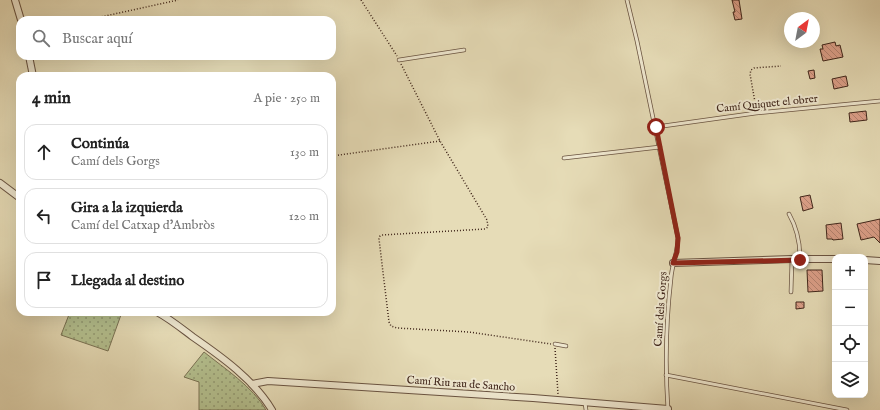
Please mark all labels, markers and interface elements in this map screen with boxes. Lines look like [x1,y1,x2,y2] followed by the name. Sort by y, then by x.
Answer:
[784,12,820,48] north arrow
[16,16,336,60] search box
[30,27,52,49] icon: search
[62,29,132,48] text: Buscar aquí
[32,88,71,109] text: 4 min
[253,90,320,107] text: A pie · 250 m
[716,92,818,116] street label: Camí Quiquet el obrer
[647,118,665,136] route start
[71,134,129,153] text: Continúa
[33,141,55,163] icon: ahead
[290,144,319,161] text: 130 m
[71,153,160,170] text: Camí dels Gorgs
[71,198,183,217] text: Gira a la izquierda
[33,205,55,227] icon: left
[289,208,319,225] text: 120 m
[71,217,215,234] text: Camí del Catxap d'Ambròs
[791,251,809,269] route end
[832,254,868,398] map controls
[832,254,868,290] button: +
[33,269,55,291] icon: arrive
[71,271,184,290] text: Llegada al destino
[651,271,671,347] street label: Camí dels Gorgs
[832,290,868,326] button: −
[832,326,868,362] button: locate
[832,362,868,398] button: layers
[406,373,516,395] street label: Camí Riu rau de Sancho

